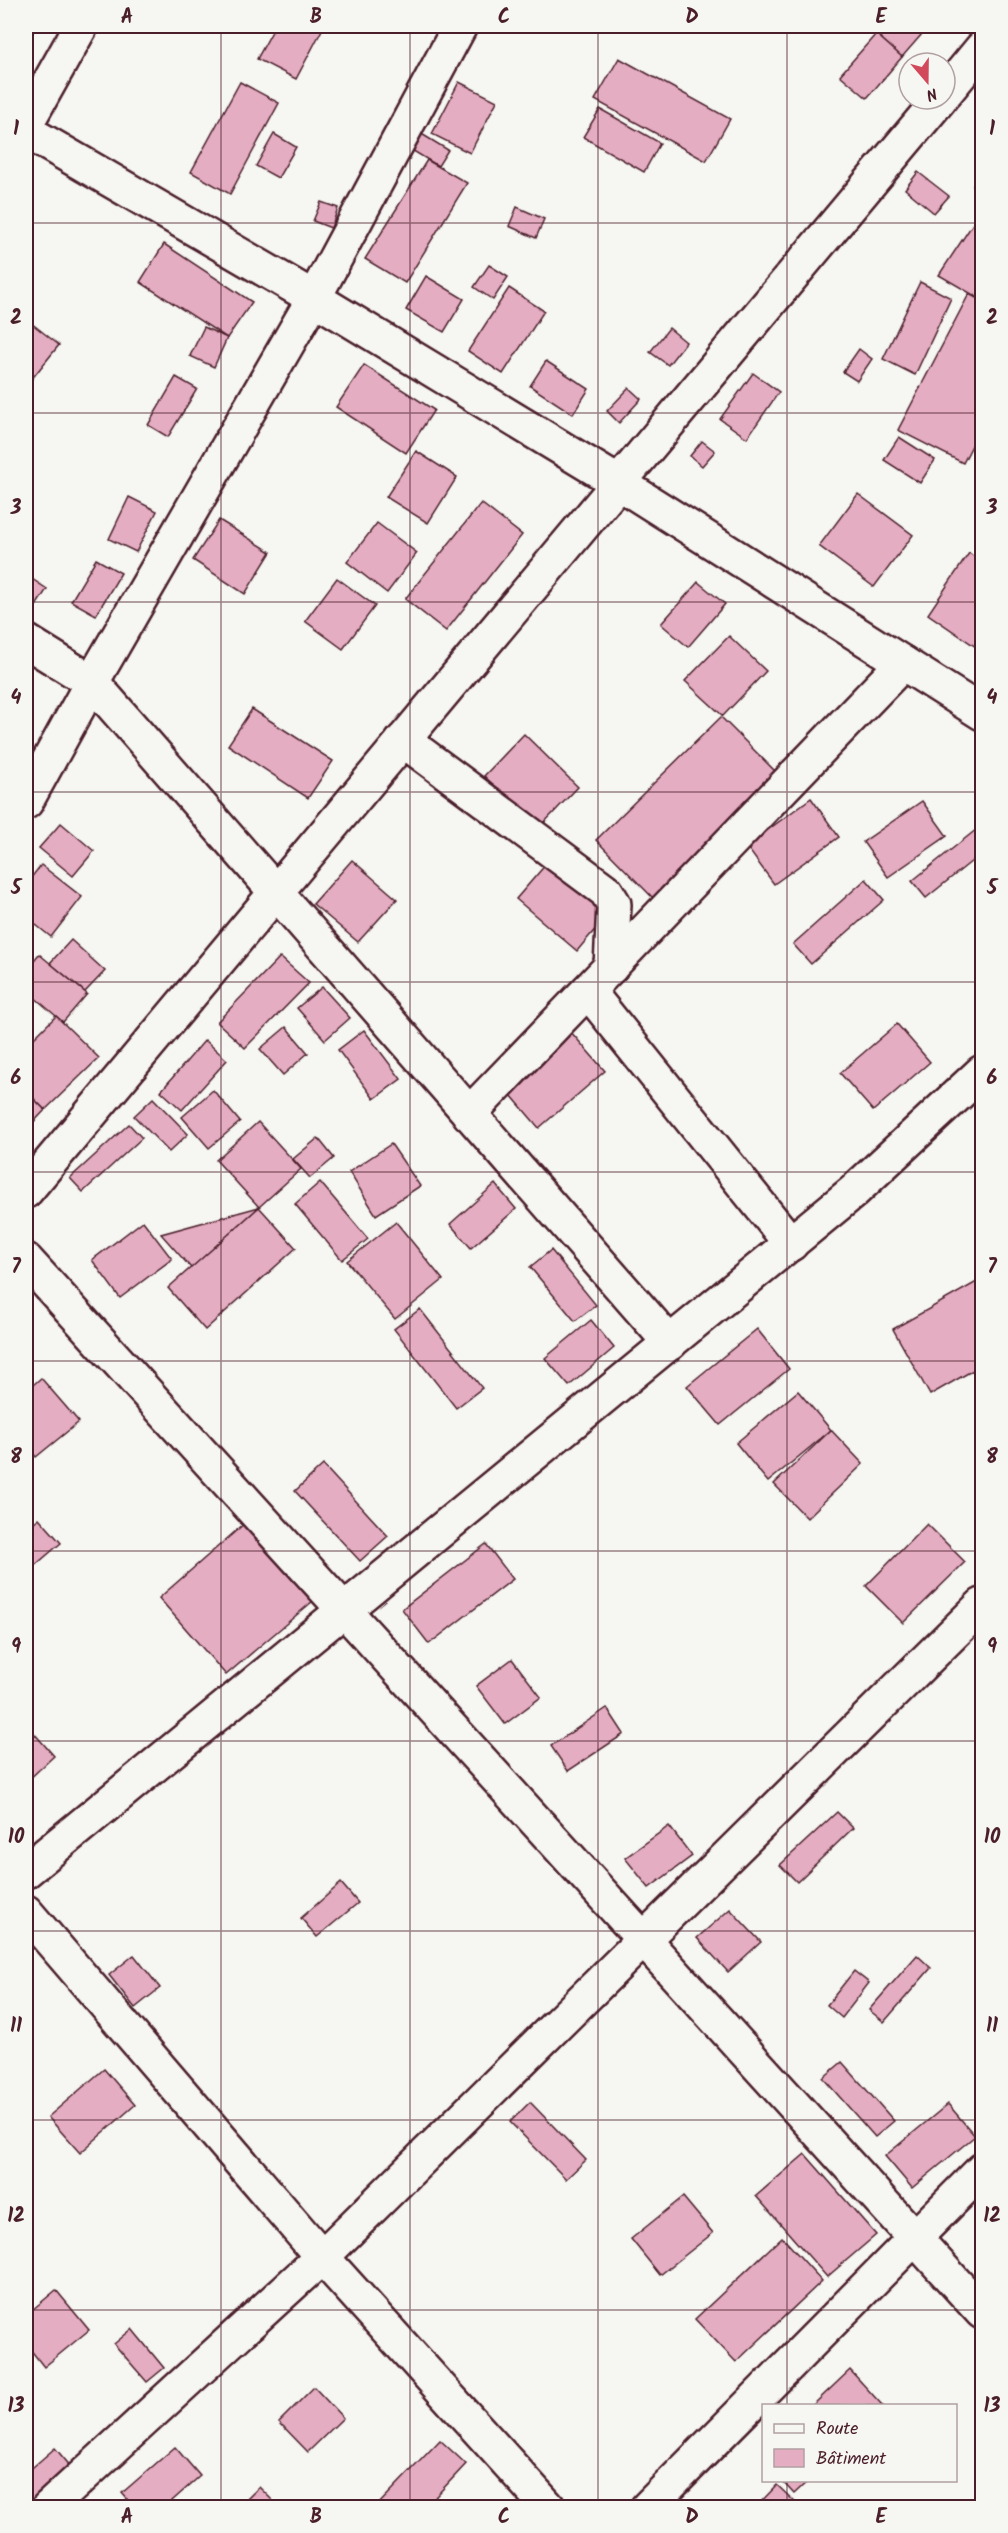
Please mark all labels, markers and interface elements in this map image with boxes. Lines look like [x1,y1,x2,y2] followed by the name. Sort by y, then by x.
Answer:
[121,2,133,34] text: A
[310,2,322,34] text: B
[498,2,510,34] text: C
[685,2,699,34] text: D
[875,2,887,34] text: E
[897,51,957,111] north arrow
[923,80,941,107] text: N
[13,114,19,146] text: 1
[989,114,995,146] text: 1
[10,303,22,335] text: 2
[986,303,998,335] text: 2
[10,493,22,525] text: 3
[986,493,998,525] text: 3
[11,683,22,715] text: 4
[987,683,998,715] text: 4
[10,873,23,905] text: 5
[986,873,999,905] text: 5
[11,1063,22,1095] text: 6
[987,1063,998,1095] text: 6
[11,1252,21,1284] text: 7
[987,1252,997,1284] text: 7
[10,1442,22,1474] text: 8
[986,1442,998,1474] text: 8
[11,1632,21,1664] text: 9
[987,1632,997,1664] text: 9
[8,1822,25,1854] text: 10
[984,1822,1001,1854] text: 10
[10,2011,22,2043] text: 11
[986,2011,998,2043] text: 11
[7,2201,25,2233] text: 12
[983,2201,1001,2233] text: 12
[8,2391,25,2423] text: 13
[984,2391,1001,2423] text: 13
[762,2404,957,2482] legend
[816,2415,858,2444] text: Route
[816,2445,887,2474] text: Bâtiment
[121,2502,133,2533] text: A
[310,2502,322,2533] text: B
[498,2502,510,2533] text: C
[685,2502,699,2533] text: D
[875,2502,887,2533] text: E

